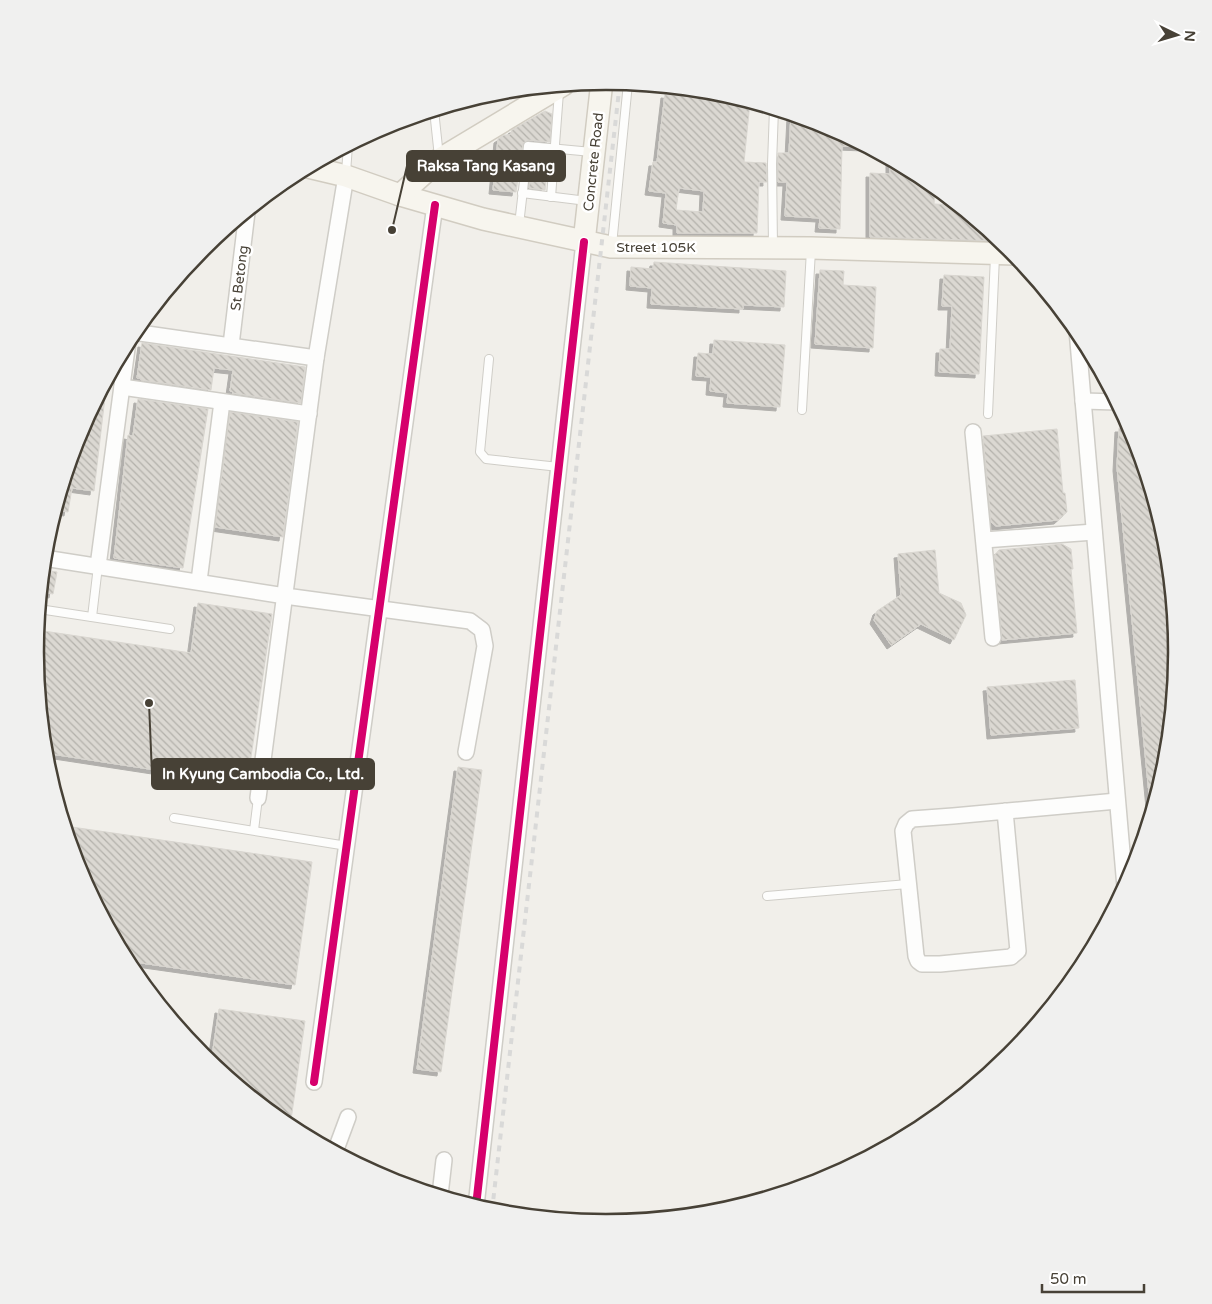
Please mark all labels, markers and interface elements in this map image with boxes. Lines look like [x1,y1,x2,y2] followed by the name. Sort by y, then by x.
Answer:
[1152,10,1202,60] north arrow
[1180,30,1198,42] text: N
[580,112,607,212] street label: Concrete Road
[407,151,565,181] callout: Raksa Tang Kasang
[417,157,555,176] text: Raksa Tang Kasang
[616,239,696,256] street label: Street 105K
[227,244,252,312] street label: St Betong
[152,759,374,789] callout: In Kyung Cambodia Co., Ltd.
[162,765,364,784] text: In Kyung Cambodia Co., Ltd.
[1042,1262,1144,1294] scale bar
[1050,1270,1087,1288] text: 50 m

